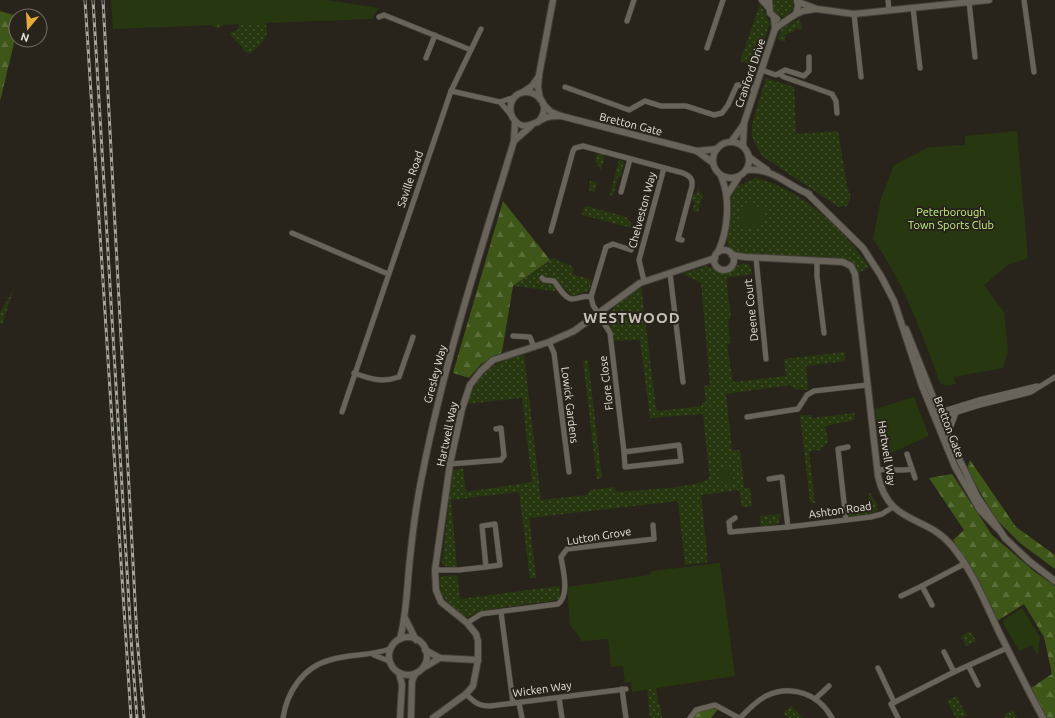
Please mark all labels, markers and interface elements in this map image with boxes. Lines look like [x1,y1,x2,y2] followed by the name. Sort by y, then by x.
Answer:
[8,8,48,48] north arrow
[19,31,31,44] text: N
[733,37,767,109] street label: Cranford Drive
[598,110,664,138] street label: Bretton Gate
[395,149,425,209] street label: Saville Road
[626,170,658,250] street label: Chelveston Way
[908,206,994,231] park label: Peterborough Town Sports Club
[742,278,760,342] street label: Deene Court
[583,309,681,326] district label: WESTWOOD
[421,343,449,405] street label: Gresley Way
[597,355,615,411] street label: Flore Close
[559,366,581,444] street label: Lowick Gardens
[932,395,966,459] street label: Bretton Gate
[434,400,460,467] street label: Hartwell Way
[876,420,898,487] street label: Hartwell Way
[808,500,872,520] street label: Ashton Road
[566,525,632,547] street label: Lutton Grove
[512,679,573,699] street label: Wicken Way

